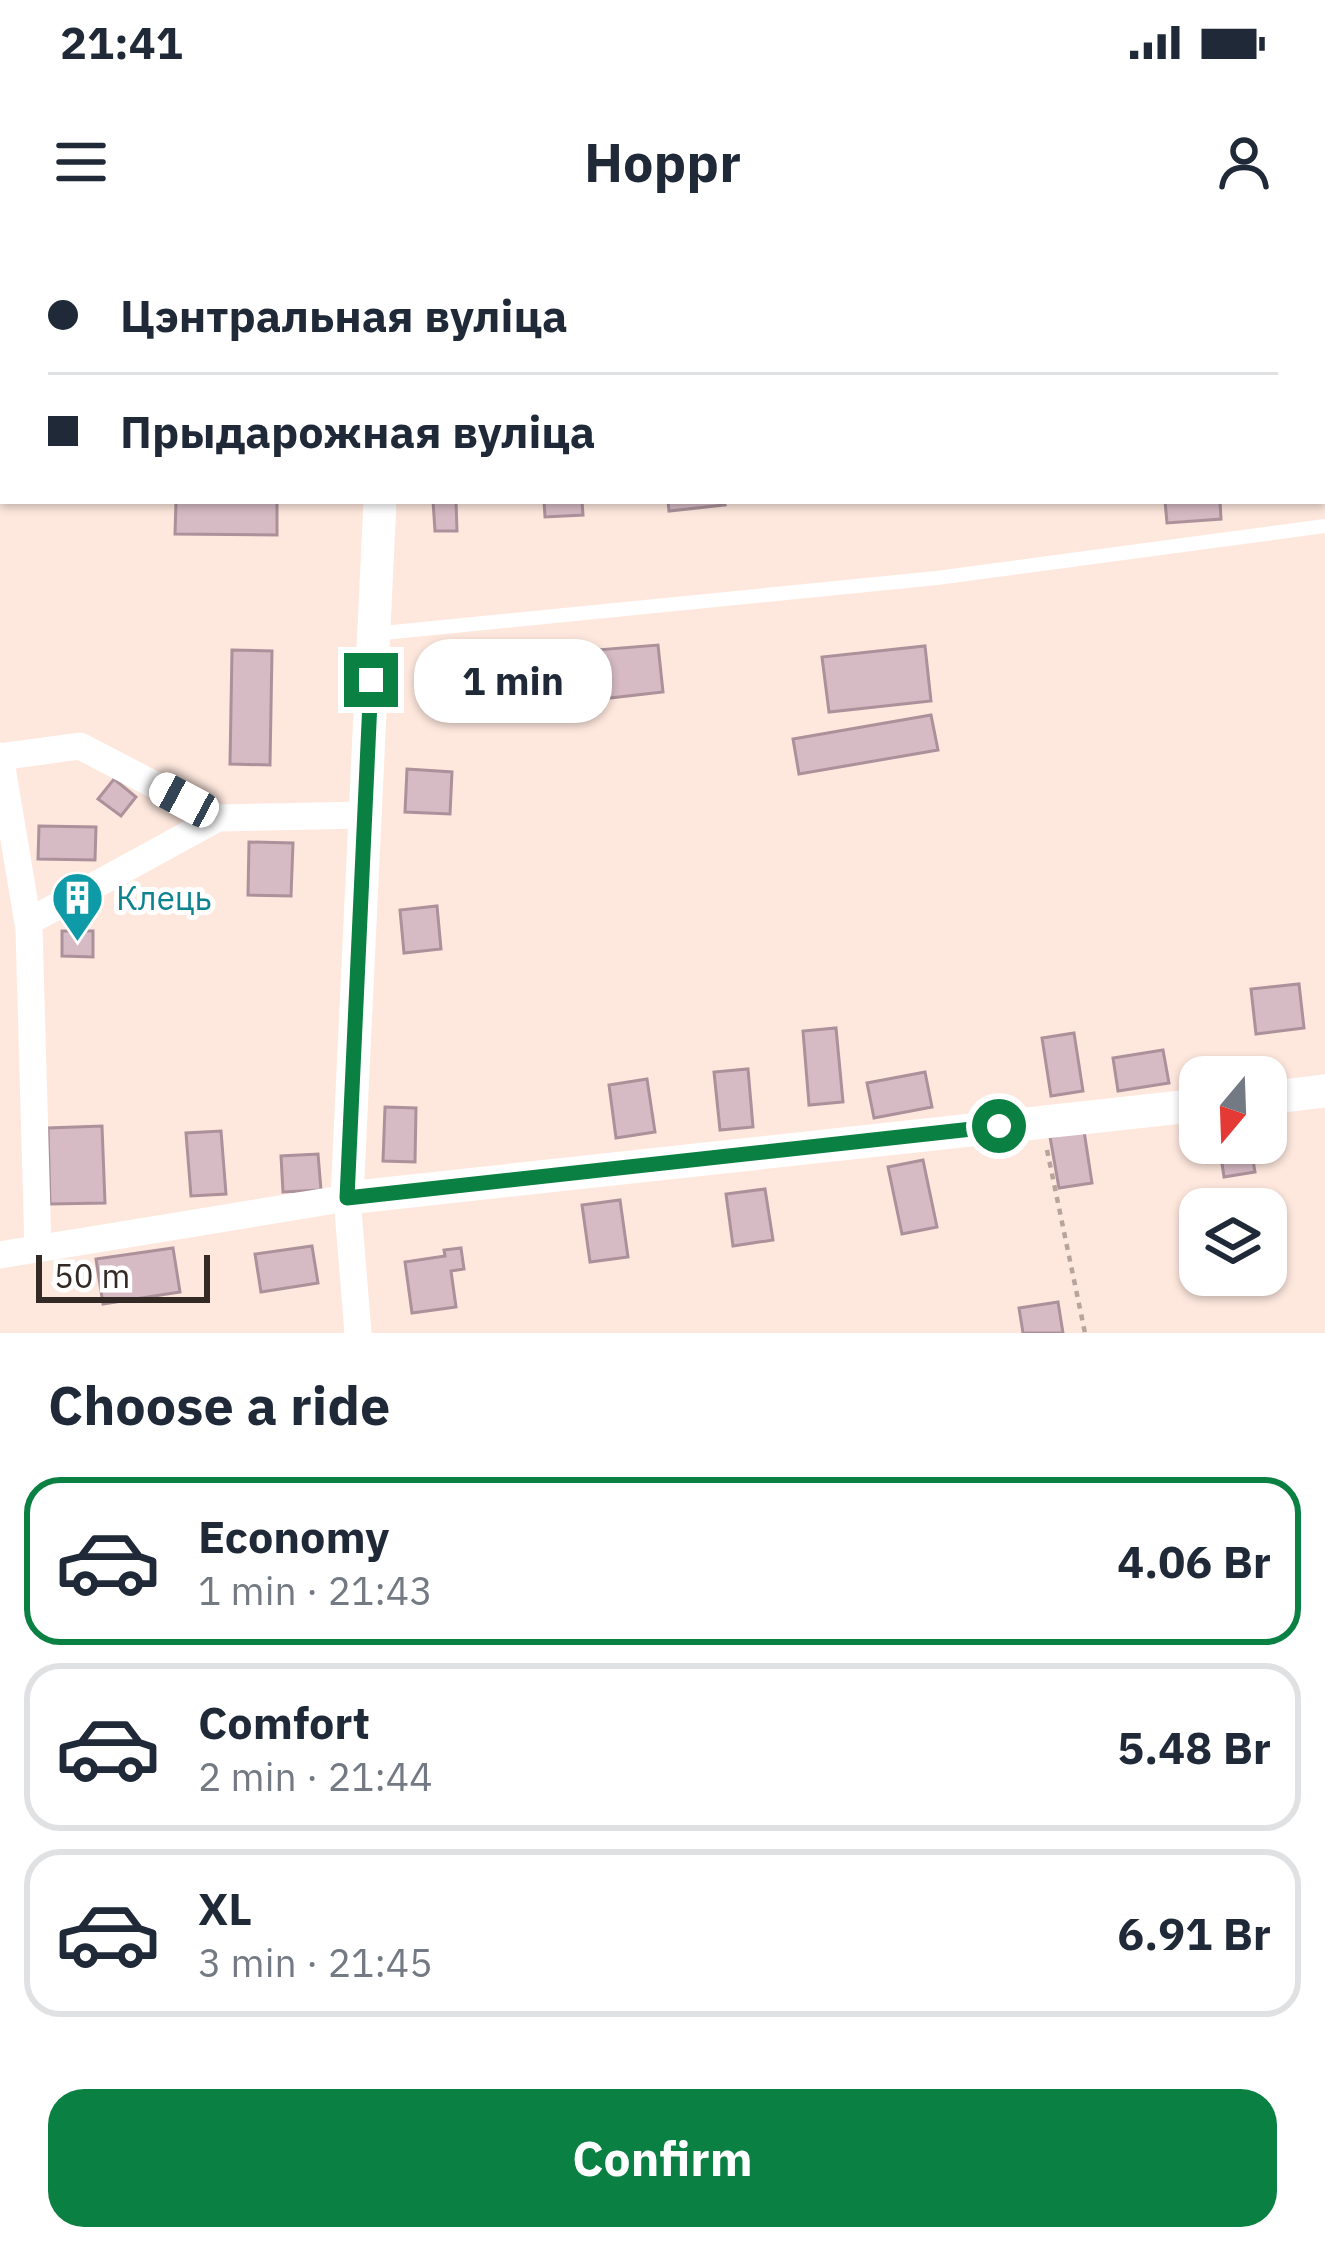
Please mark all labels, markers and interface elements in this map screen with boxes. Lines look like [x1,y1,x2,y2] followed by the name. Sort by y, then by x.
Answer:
[60,13,183,71] text: 21:41
[584,127,741,197] text: Hoppr
[48,129,114,195] icon: menu
[1211,129,1277,195] icon: person
[120,286,567,344] text: Цэнтральная вуліца
[120,402,595,460] text: Прыдарожная вуліца
[413,638,611,722] callout: 1 min
[344,653,398,707] route end
[462,655,564,706] text: 1 min
[144,767,224,833] car
[49,870,105,944] building icon: Клець
[116,876,212,919] place label: Клець
[1179,1056,1287,1164] north arrow
[1179,1056,1287,1296] map controls
[972,1099,1026,1153] route start
[1179,1188,1287,1296] button: layers
[36,1249,210,1302] scale bar
[54,1254,130,1297] text: 50 m
[48,1370,390,1440] text: Choose a ride
[54,1507,162,1615] icon: car
[198,1507,389,1565] text: Economy
[1117,1532,1271,1590] text: 4.06 Br
[198,1565,433,1616] text: 1 min · 21:43
[54,1693,162,1801] icon: car
[198,1693,370,1751] text: Comfort
[1117,1718,1271,1776] text: 5.48 Br
[198,1751,433,1802] text: 2 min · 21:44
[54,1879,162,1987] icon: car
[198,1879,252,1937] text: XL
[1117,1904,1271,1962] text: 6.91 Br
[198,1937,433,1988] text: 3 min · 21:45
[48,2089,1277,2227] button: Confirm

